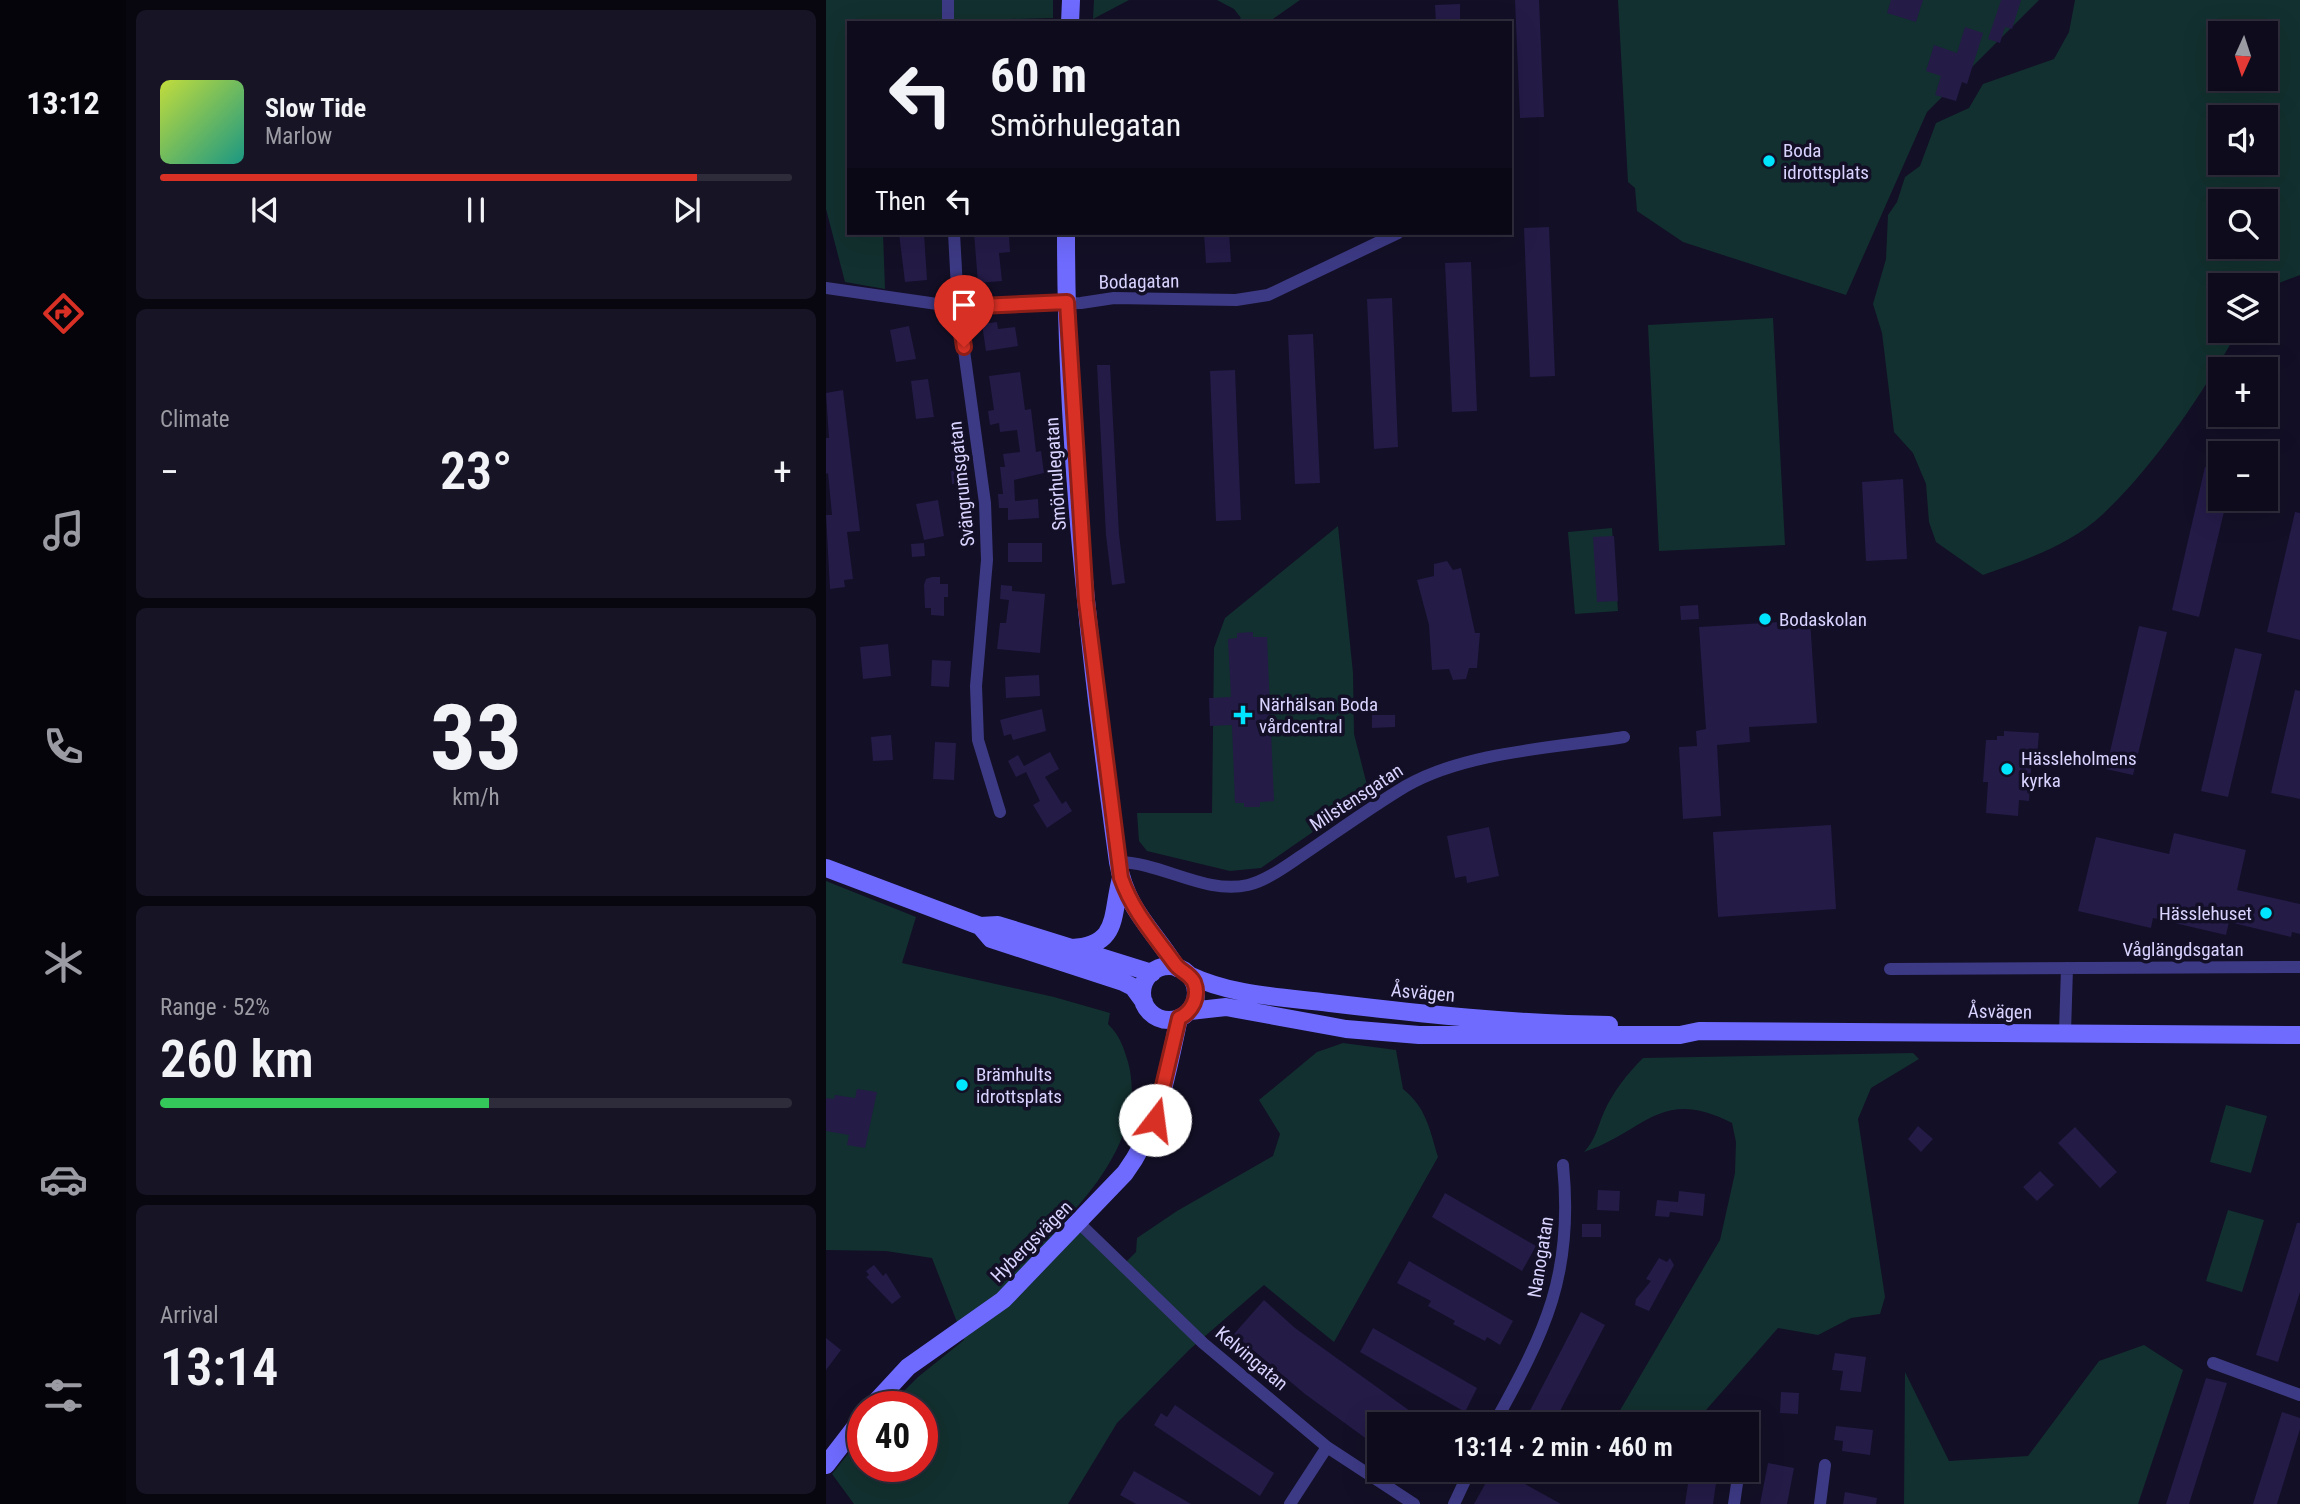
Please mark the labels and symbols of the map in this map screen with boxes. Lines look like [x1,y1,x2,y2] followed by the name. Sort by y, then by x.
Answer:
[2208,21,2278,91] north arrow
[1783,139,1869,184] place label: Boda idrottsplats
[1761,153,1777,169] marker: Boda idrottsplats
[1098,269,1180,294] street label: Bodagatan
[934,275,994,347] pin
[1040,417,1071,531] street label: Smörhulegatan
[943,420,980,548] street label: Svängrumsgatan
[1779,608,1867,631] place label: Bodaskolan
[1757,611,1773,627] marker: Bodaskolan
[1259,693,1378,738] place label: Närhälsan Boda vårdcentral
[1233,705,1253,725] marker: Närhälsan Boda vårdcentral
[2021,747,2137,792] place label: Hässleholmens kyrka
[1305,759,1407,836] street label: Milstensgatan
[1999,761,2015,777] marker: Hässleholmens kyrka
[2159,902,2252,925] place label: Hässlehuset
[2258,905,2274,921] marker: Hässlehuset
[2122,938,2244,961] street label: Våglängdsgatan
[1390,978,1456,1007] street label: Åsvägen
[1968,999,2032,1024] street label: Åsvägen
[976,1063,1062,1108] place label: Brämhults idrottsplats
[954,1077,970,1093] marker: Brämhults idrottsplats
[1118,1083,1192,1157] position arrow
[986,1196,1077,1287] street label: Hybergsvägen
[1523,1215,1558,1299] street label: Nanogatan
[1211,1321,1293,1395] street label: Kelvingatan
[847,1391,938,1482] speed limit sign: 40

